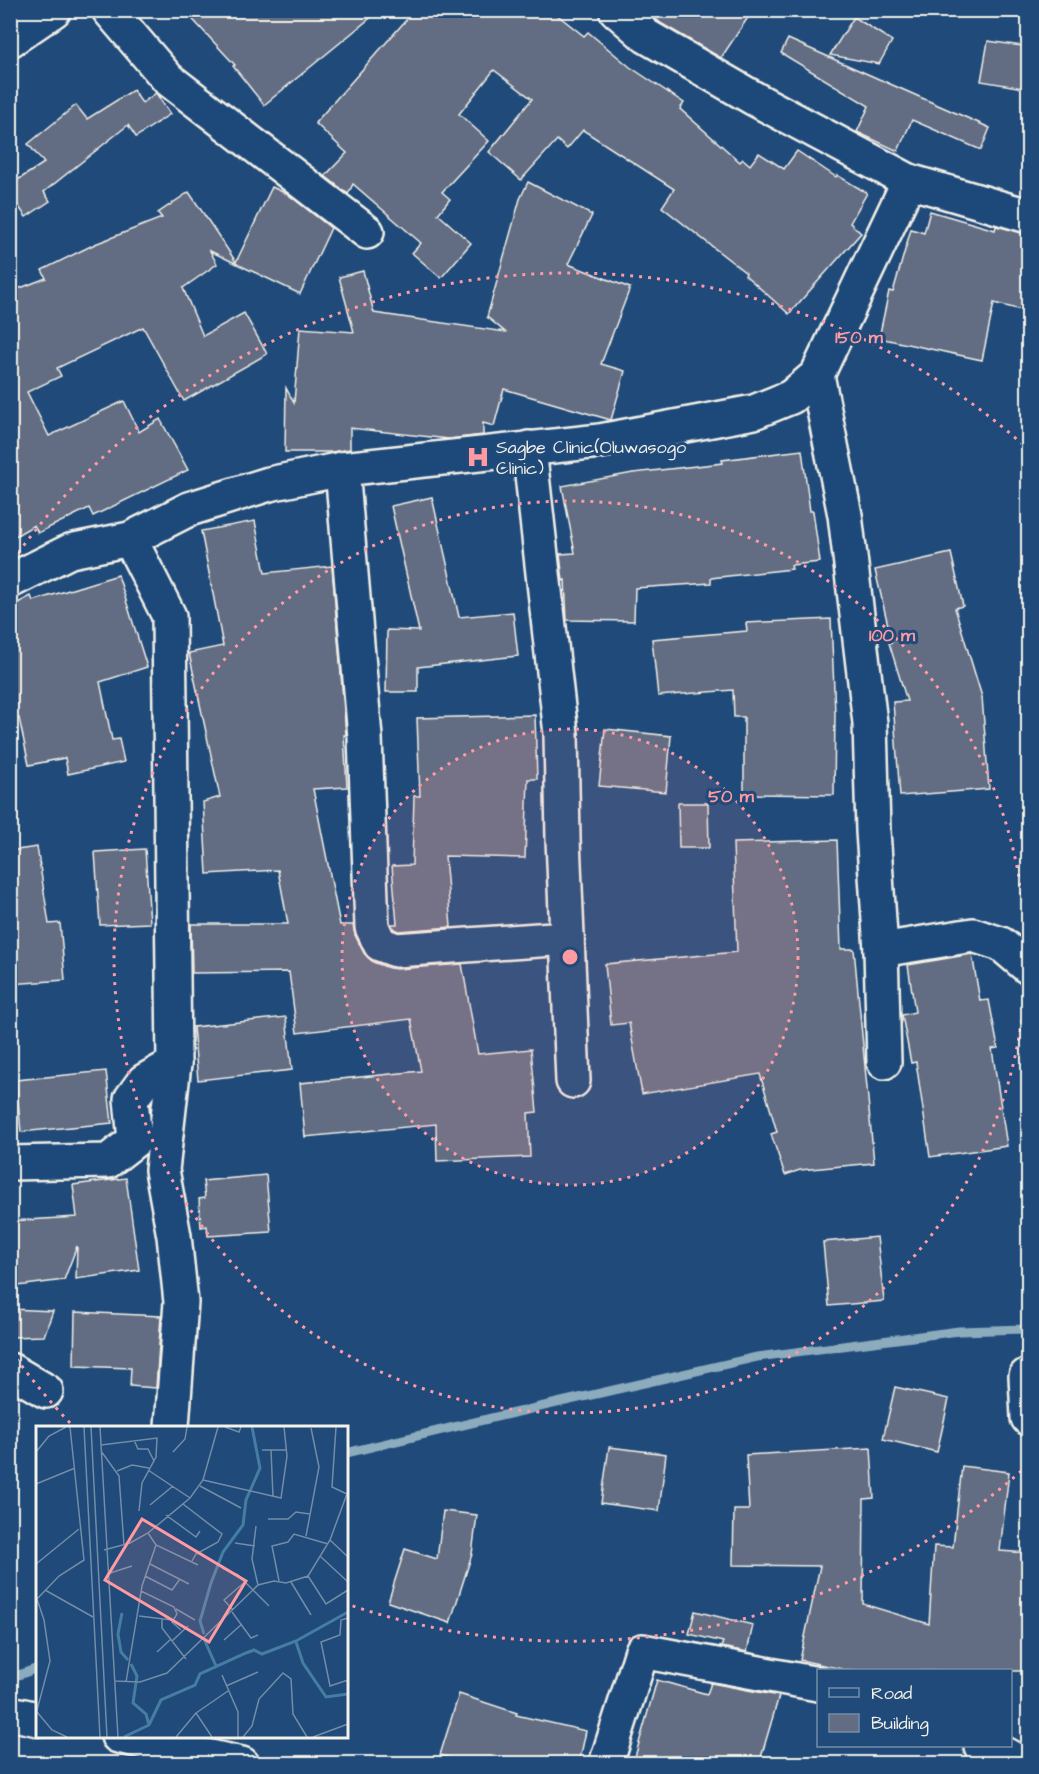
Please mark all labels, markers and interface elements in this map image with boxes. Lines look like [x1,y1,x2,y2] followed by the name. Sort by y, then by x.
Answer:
[835,325,884,350] text: 150 m
[496,435,686,481] place label: Sagbe Clinic(Oluwasogo Clinic)
[465,444,491,470] hospital icon: Sagbe Clinic(Oluwasogo Clinic)
[869,623,916,648] text: 100 m
[708,784,755,809] text: 50 m
[560,947,580,967] centre of rings
[36,1426,348,1738] inset map
[817,1669,1012,1747] legend
[871,1681,912,1706] text: Road
[871,1711,929,1737] text: Building

